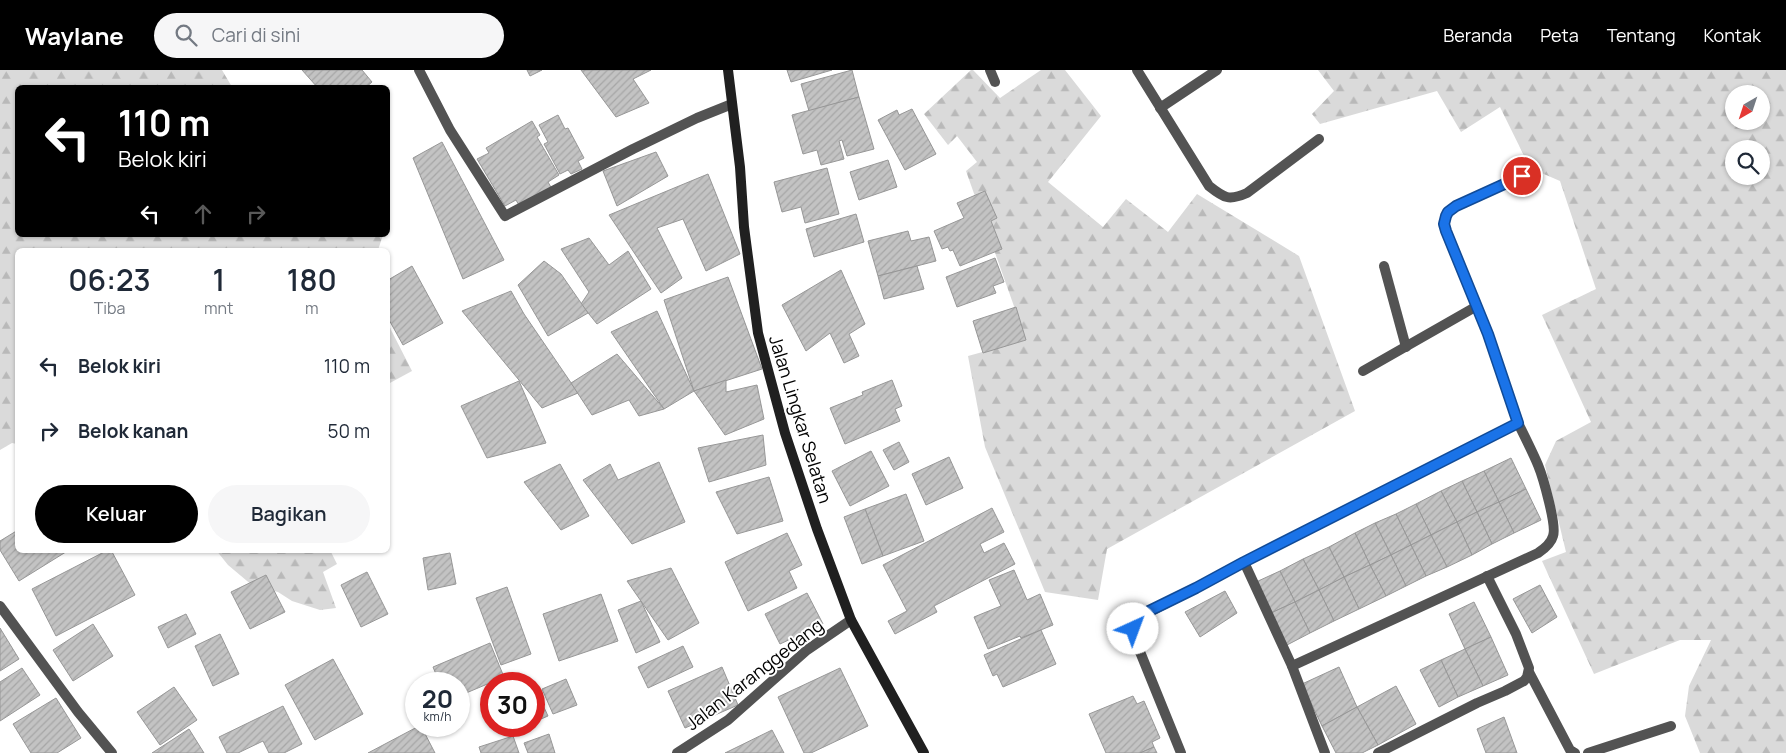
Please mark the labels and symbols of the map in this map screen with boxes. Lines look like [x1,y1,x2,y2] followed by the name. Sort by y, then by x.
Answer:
[1725,85,1770,130] north arrow
[1501,155,1543,197] pin
[764,332,838,506] street label: Jalan Lingkar Selatan
[1106,602,1158,654] position arrow
[680,613,828,735] street label: Jalan Karanggedang
[480,672,545,737] speed limit sign: 30

